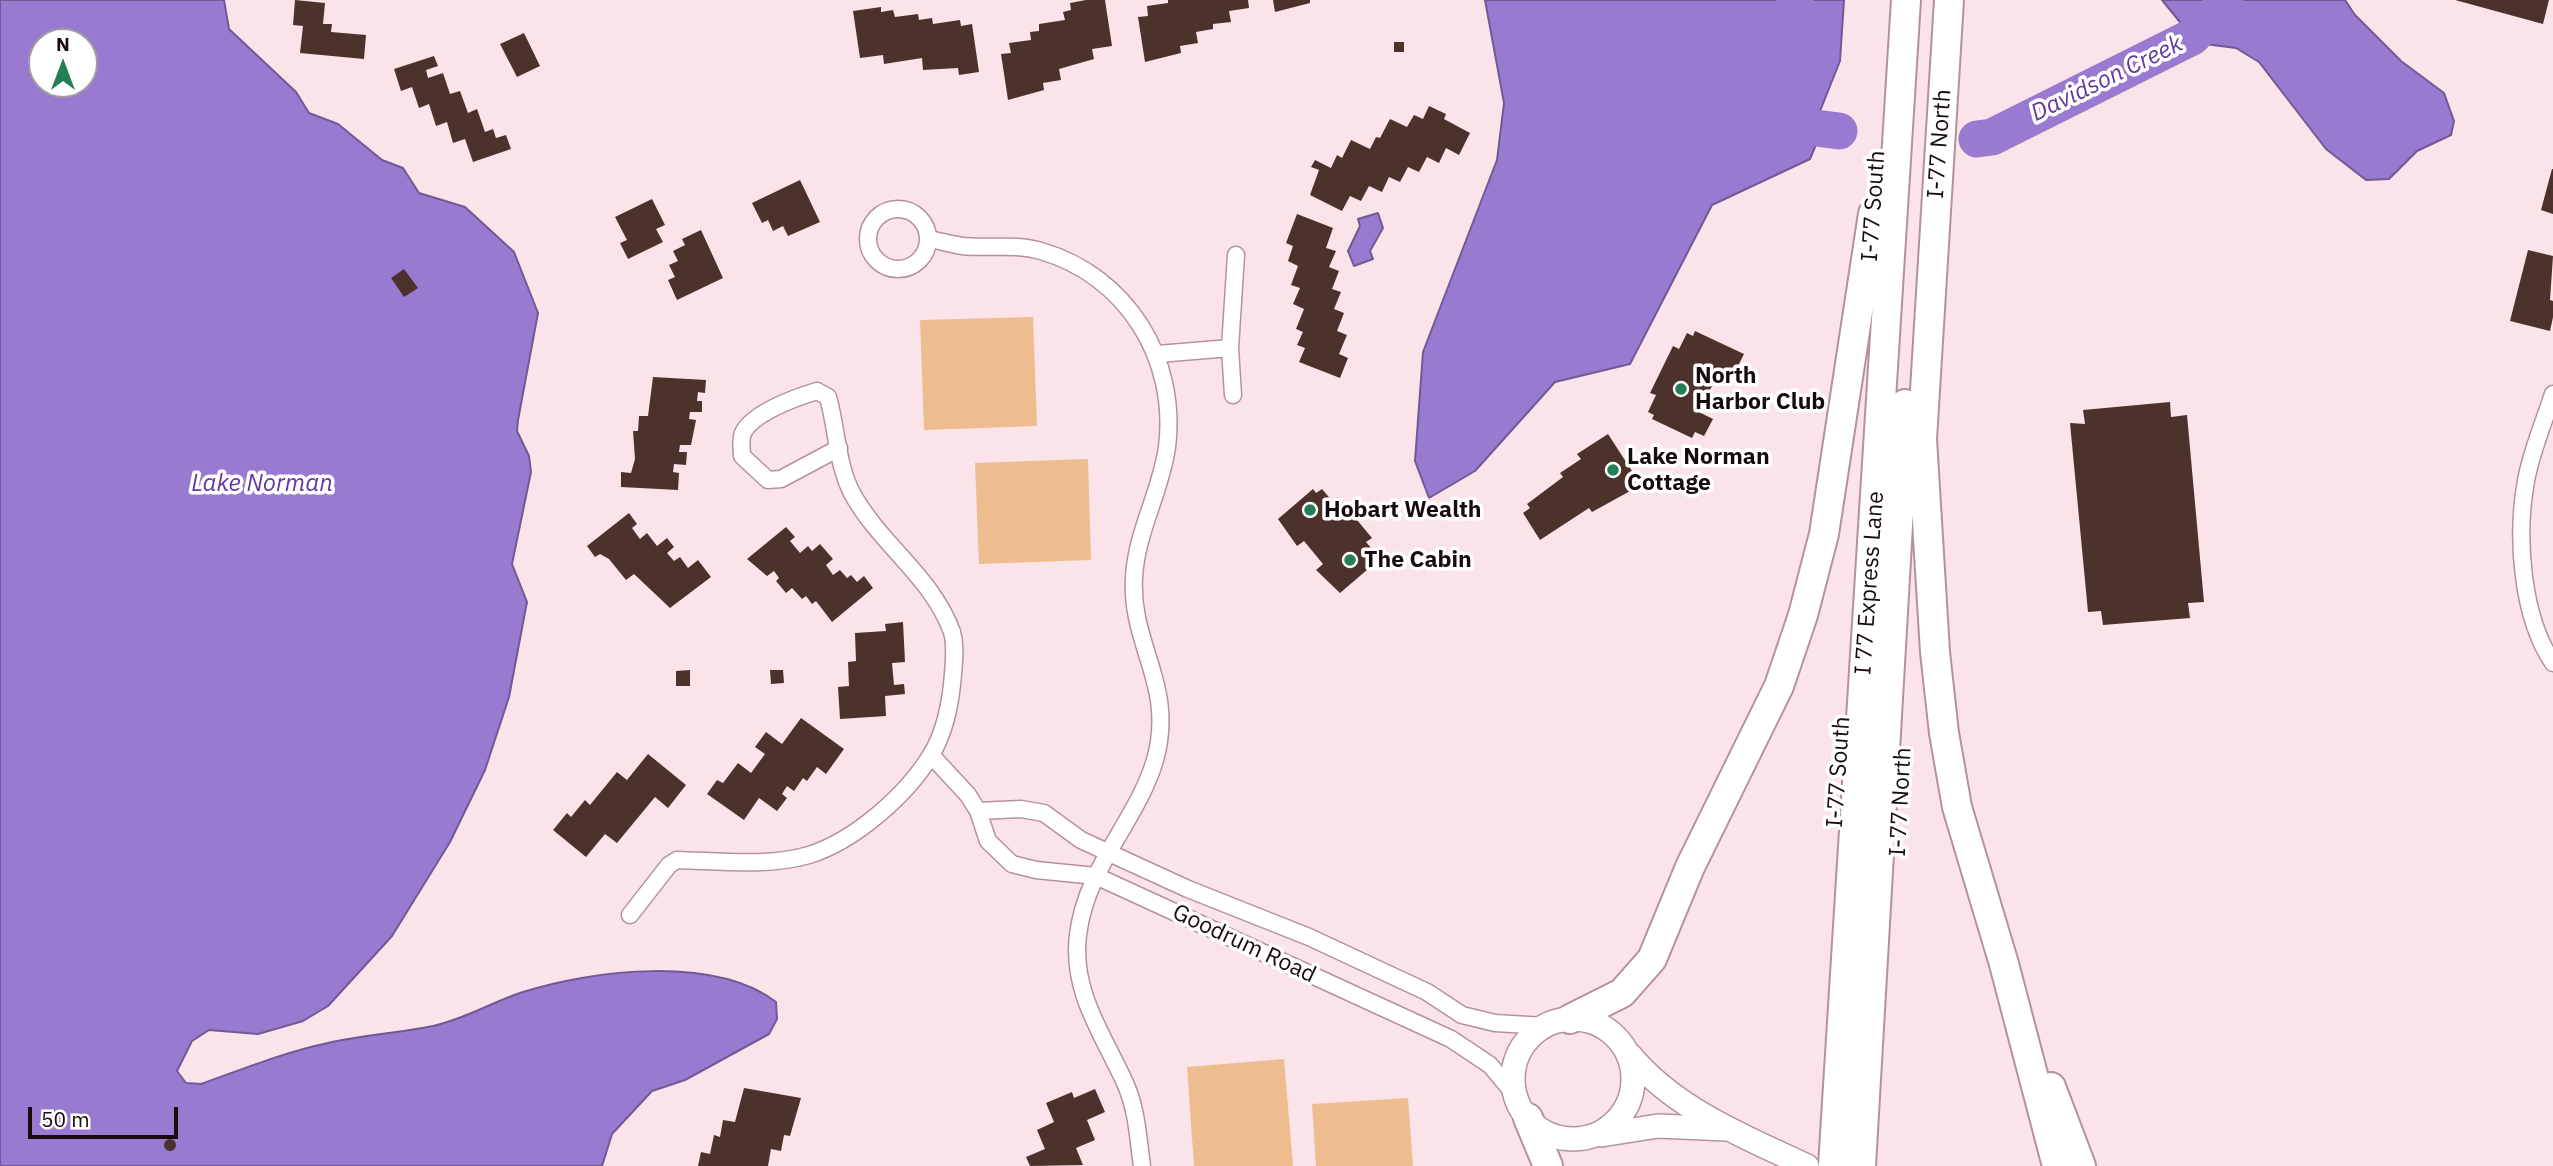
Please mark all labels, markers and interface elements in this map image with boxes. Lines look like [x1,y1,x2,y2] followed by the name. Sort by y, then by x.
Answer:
[28,28,98,98] north arrow
[2026,30,2188,128] water label: Davidson Creek
[56,32,70,56] text: N
[1922,88,1958,200] street label: I-77 North
[1856,150,1892,262] street label: I-77 South
[1695,362,1825,416] place label: North Harbor Club
[1673,381,1689,397] marker: North Harbor Club
[1627,443,1770,497] place label: Lake Norman Cottage
[1605,462,1621,478] marker: Lake Norman Cottage
[191,470,333,498] water label: Lake Norman
[1850,490,1890,676] street label: I 77 Express Lane
[1324,496,1482,524] place label: Hobart Wealth
[1302,502,1318,518] marker: Hobart Wealth
[1364,546,1472,574] place label: The Cabin
[1342,552,1358,568] marker: The Cabin
[1821,716,1857,828] street label: I-77 South
[1884,747,1918,857] street label: I-77 North
[1168,899,1320,989] street label: Goodrum Road
[32,1092,182,1136] scale bar
[41,1105,90,1133] text: 50 m

